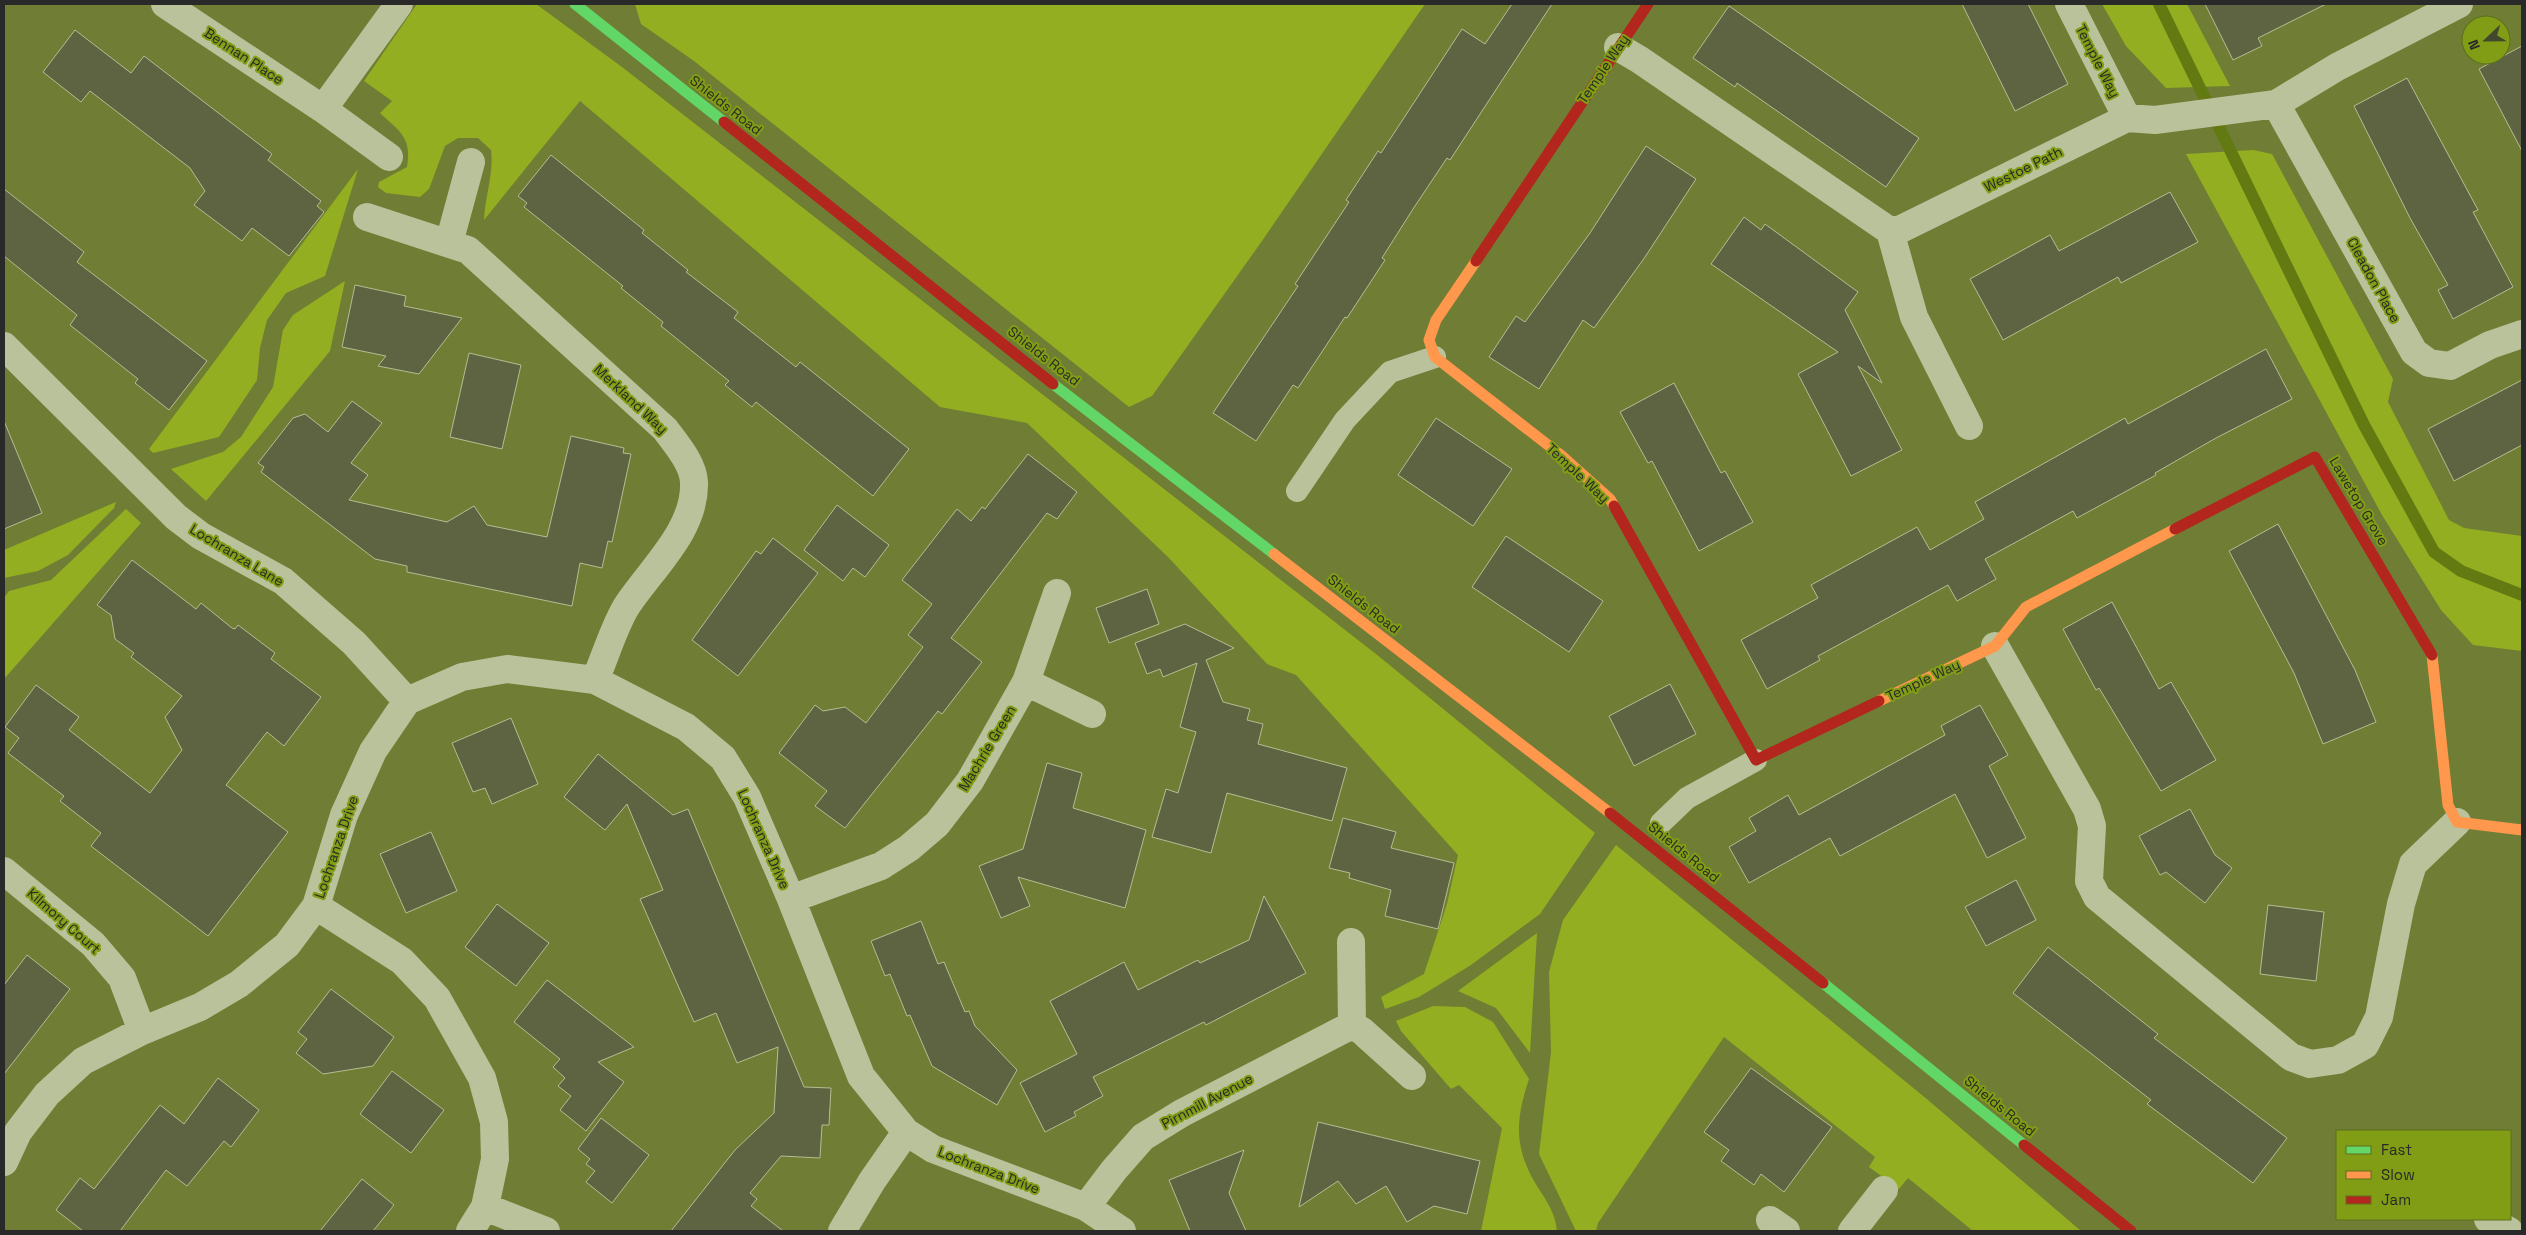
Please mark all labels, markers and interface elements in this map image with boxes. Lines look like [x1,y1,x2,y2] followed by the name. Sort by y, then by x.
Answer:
[2461,15,2511,65] north arrow
[2072,21,2124,101] street label: Temple Way
[201,24,287,88] street label: Bennan Place
[1573,31,1633,107] street label: Temple Way
[2464,37,2484,53] text: N
[686,71,766,139] street label: Shields Road
[1981,142,2065,196] street label: Westoe Path
[2343,234,2405,326] street label: Cleadon Place
[1004,322,1084,390] street label: Shields Road
[590,360,672,438] street label: Merkland Way
[1543,439,1613,507] street label: Temple Way
[2325,453,2393,549] street label: Lawetop Grove
[187,520,287,590] street label: Lochranza Lane
[1324,570,1404,638] street label: Shields Road
[1883,655,1963,705] street label: Temple Way
[954,702,1020,794] street label: Machrie Green
[734,786,794,892] street label: Lochranza Drive
[310,793,362,901] street label: Lochranza Drive
[1645,818,1723,886] street label: Shields Road
[24,884,104,958] street label: Kilmory Court
[1158,1069,1256,1133] street label: Pirnmill Avenue
[1961,1072,2039,1140] street label: Shields Road
[2336,1130,2511,1220] legend
[2381,1140,2412,1159] text: Fast
[936,1142,1042,1198] street label: Lochranza Drive
[2381,1165,2415,1184] text: Slow
[2381,1190,2411,1209] text: Jam

